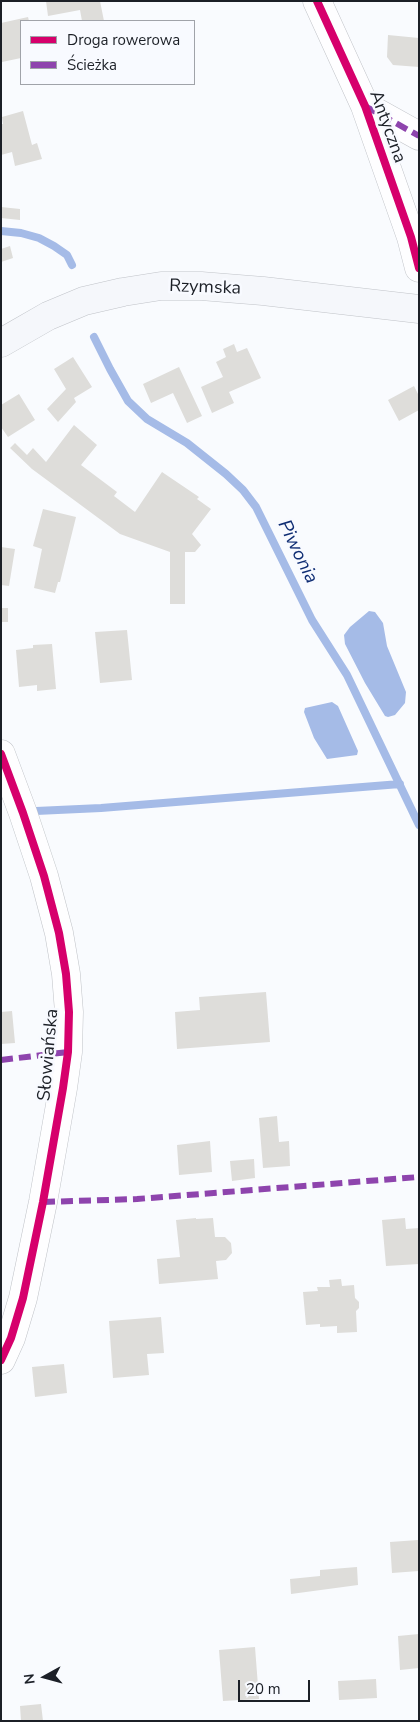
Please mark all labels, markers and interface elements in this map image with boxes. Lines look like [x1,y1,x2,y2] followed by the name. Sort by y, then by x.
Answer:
[20,20,195,85] legend
[67,30,180,50] text: Droga rowerowa
[67,55,117,75] text: Ścieżka
[364,88,410,166] street label: Antyczna
[169,276,241,300] street label: Rzymska
[272,516,322,588] water label: Piwonia
[34,1008,64,1102] street label: Słowiańska
[20,1652,70,1702] north arrow
[240,1670,312,1702] scale bar
[20,1673,40,1685] text: N
[246,1679,281,1699] text: 20 m

